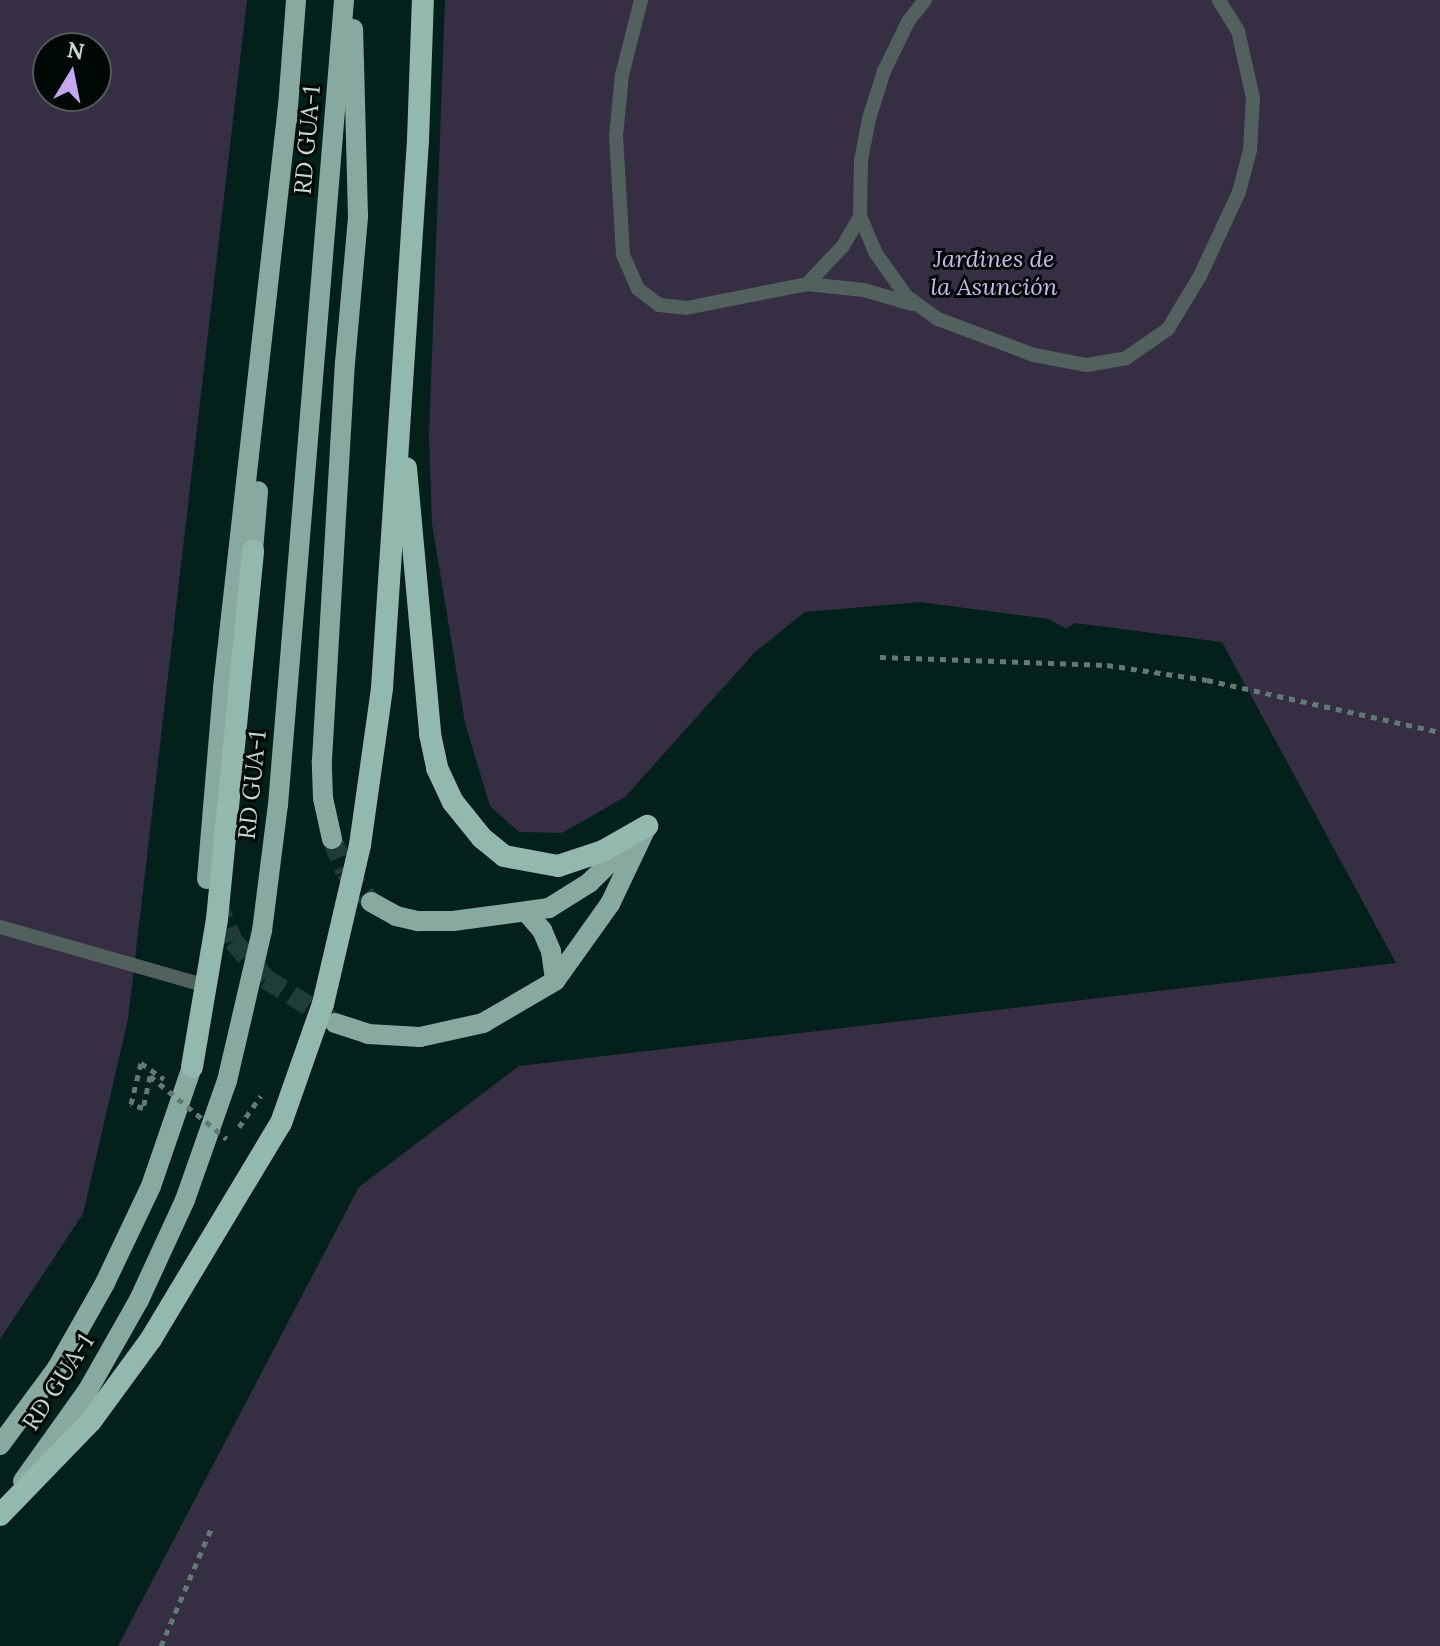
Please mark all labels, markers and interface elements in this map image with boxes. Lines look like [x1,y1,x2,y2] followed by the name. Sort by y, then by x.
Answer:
[32,32,112,112] north arrow
[65,35,87,66] text: N
[288,84,326,196] street label: RD GUA-1
[931,245,1057,301] park label: Jardines de la Asunción
[232,729,272,841] street label: RD GUA-1
[16,1328,100,1436] street label: RD GUA-1

